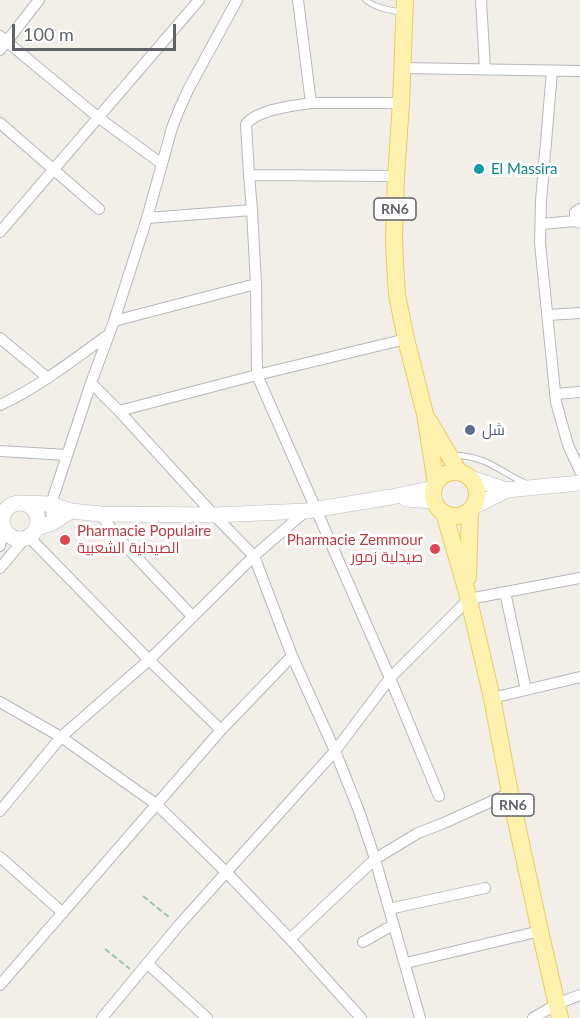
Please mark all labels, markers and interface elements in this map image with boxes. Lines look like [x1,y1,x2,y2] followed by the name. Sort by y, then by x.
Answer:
[15,12,178,50] scale bar
[23,23,74,45] text: 100 m
[491,160,558,178] place label: El Massira
[472,162,486,176] marker: El Massira
[374,198,416,220] road number: RN6
[482,421,505,439] place label: شل
[463,423,477,437] marker: شل
[77,522,211,557] place label: Pharmacie Populaire الصيدلية الشعبية
[287,531,423,566] place label: Pharmacie Zemmour صيدلية زمور
[58,533,72,547] marker: Pharmacie Populaire الصيدلية الشعبية
[428,542,442,556] marker: Pharmacie Zemmour صيدلية زمور
[492,794,534,816] road number: RN6

